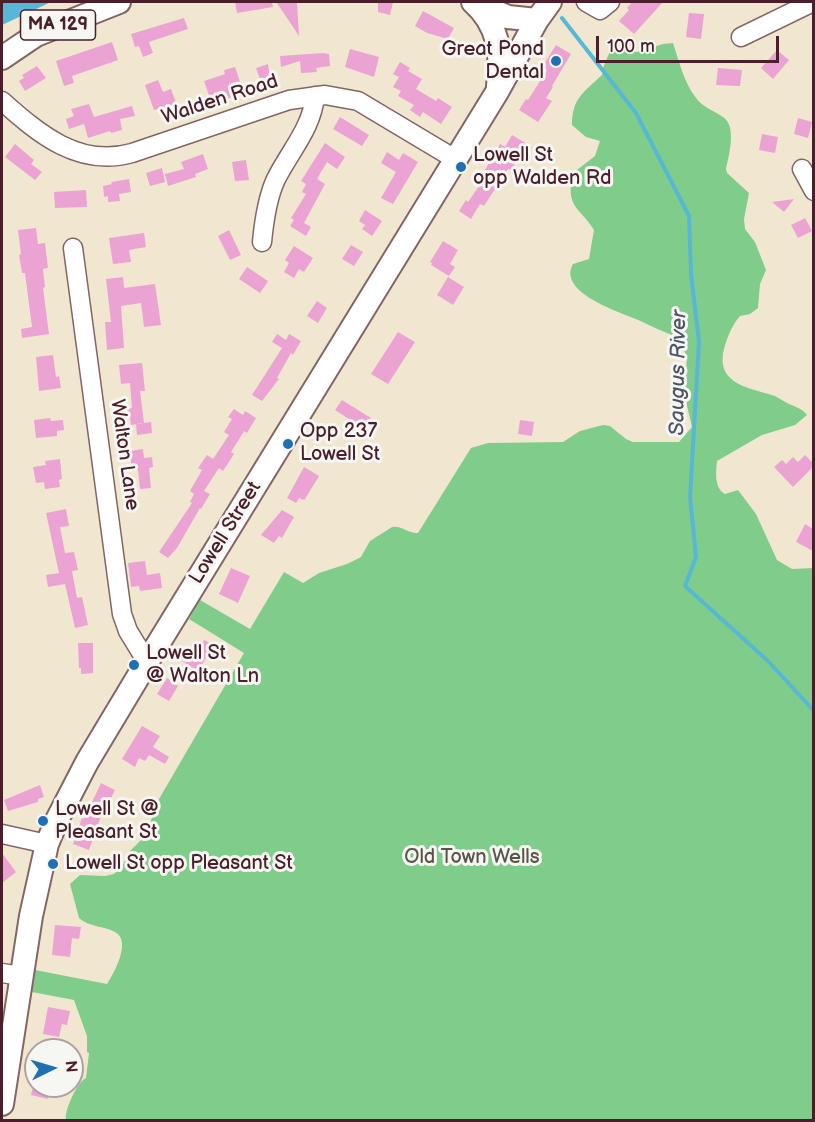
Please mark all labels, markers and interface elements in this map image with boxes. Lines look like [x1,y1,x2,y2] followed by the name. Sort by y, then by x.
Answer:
[20,10,96,40] road number: MA 129
[599,24,782,62] scale bar
[607,36,655,57] text: 100 m
[442,38,544,85] place label: Great Pond Dental
[549,54,563,68] marker: Great Pond Dental
[159,70,281,130] street label: Walden Road
[473,144,611,191] place label: Lowell St opp Walden Rd
[454,160,468,174] marker: Lowell St opp Walden Rd
[665,310,693,436] water label: Saugus River
[104,398,144,512] street label: Walton Lane
[300,420,380,467] place label: Opp 237 Lowell St
[281,437,295,451] marker: Opp 237 Lowell St
[185,477,267,589] street label: Lowell Street
[146,642,259,689] place label: Lowell St @ Walton Ln
[127,658,141,672] marker: Lowell St @ Walton Ln
[55,798,159,845] place label: Lowell St @ Pleasant St
[36,814,50,828] marker: Lowell St @ Pleasant St
[404,846,540,870] park label: Old Town Wells
[65,852,293,876] place label: Lowell St opp Pleasant St
[46,857,60,871] marker: Lowell St opp Pleasant St
[24,1038,84,1098] north arrow
[60,1060,80,1073] text: N

